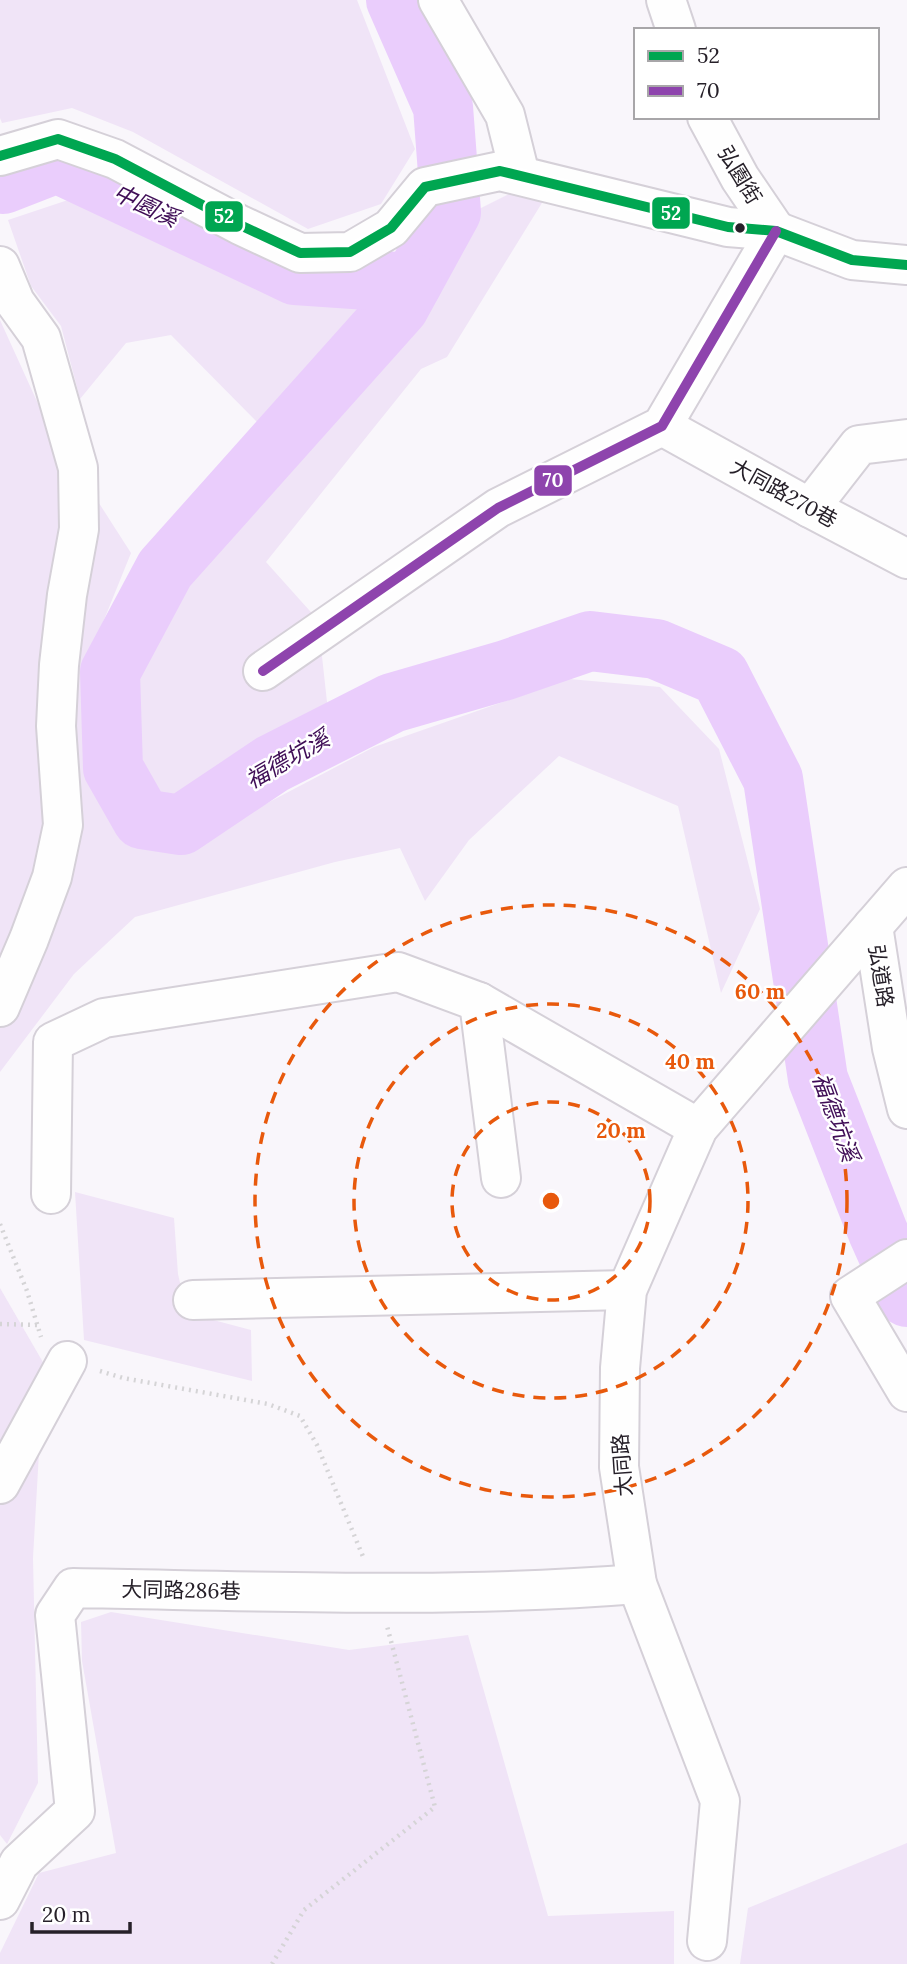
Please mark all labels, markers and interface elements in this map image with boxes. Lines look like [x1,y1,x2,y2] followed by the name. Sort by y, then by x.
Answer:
[634,28,879,119] legend
[697,42,720,69] text: 52
[697,77,720,104] text: 70
[712,141,768,209] street label: 弘園街
[109,177,186,234] water label: 中園溪
[651,196,691,230] line badge: 52
[204,200,244,233] line badge: 52
[661,201,681,225] text: 52
[214,204,234,228] text: 52
[733,221,747,235] unlabelled marker
[726,453,842,533] street label: 大同路270巷
[533,464,573,497] line badge: 70
[543,468,564,492] text: 70
[240,722,337,795] water label: 福德坑溪
[863,943,899,1009] street label: 弘道路
[735,978,785,1005] text: 60 m
[665,1048,715,1075] text: 40 m
[807,1069,866,1168] water label: 福德坑溪
[596,1117,646,1144] text: 20 m
[539,1189,563,1213] centre of rings
[606,1433,638,1497] street label: 大同路
[121,1575,241,1605] street label: 大同路286巷
[32,1890,130,1934] scale bar
[42,1901,91,1928] text: 20 m

